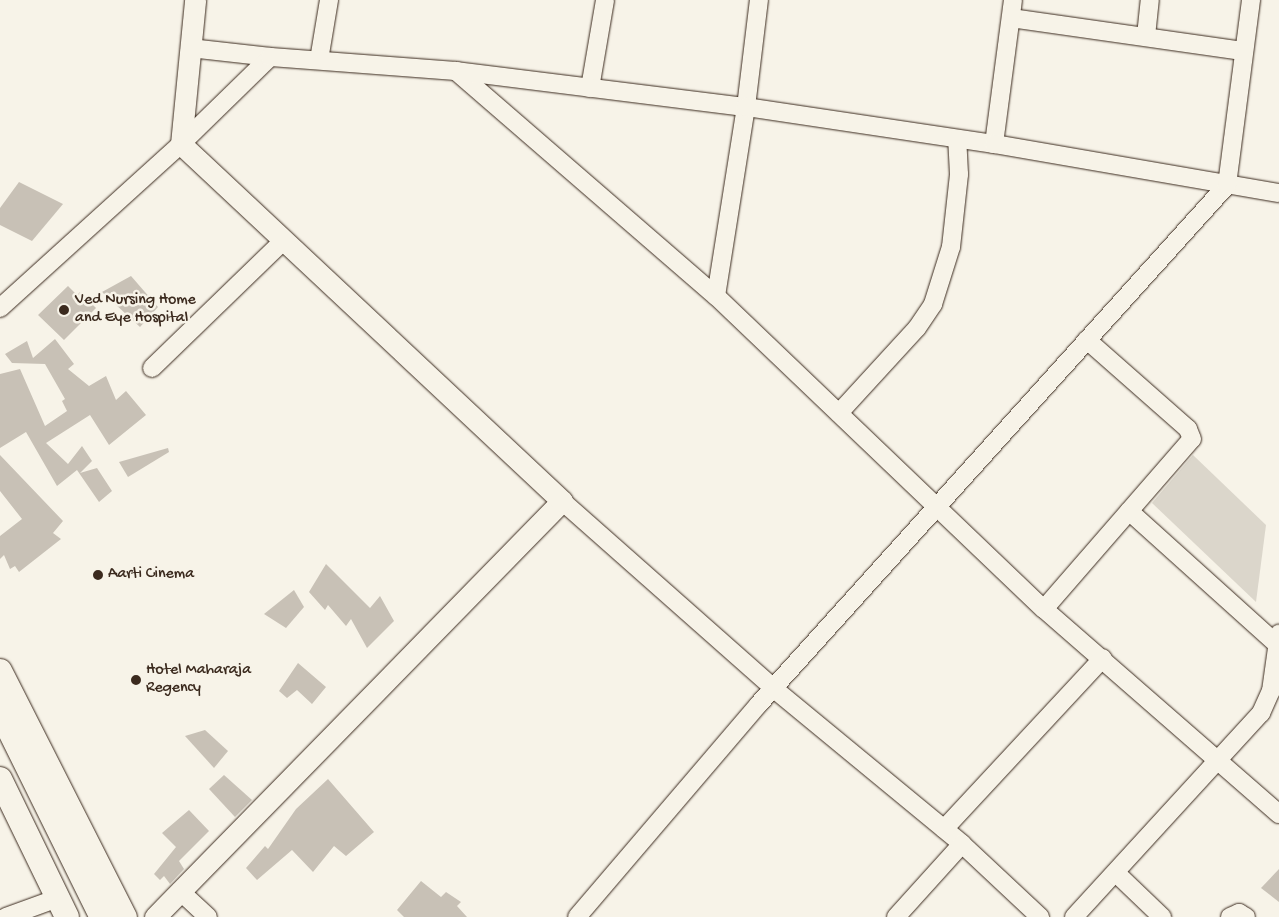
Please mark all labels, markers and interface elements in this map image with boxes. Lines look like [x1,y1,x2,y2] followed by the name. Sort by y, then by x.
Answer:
[75,291,196,329] place label: Ved Nursing Home and Eye Hospital
[57,303,71,317] marker: Ved Nursing Home and Eye Hospital
[108,565,194,585] place label: Aarti Cinema
[92,569,104,581] marker: Aarti Cinema
[146,661,251,699] place label: Hotel Maharaja Regency
[130,674,142,686] marker: Hotel Maharaja Regency

